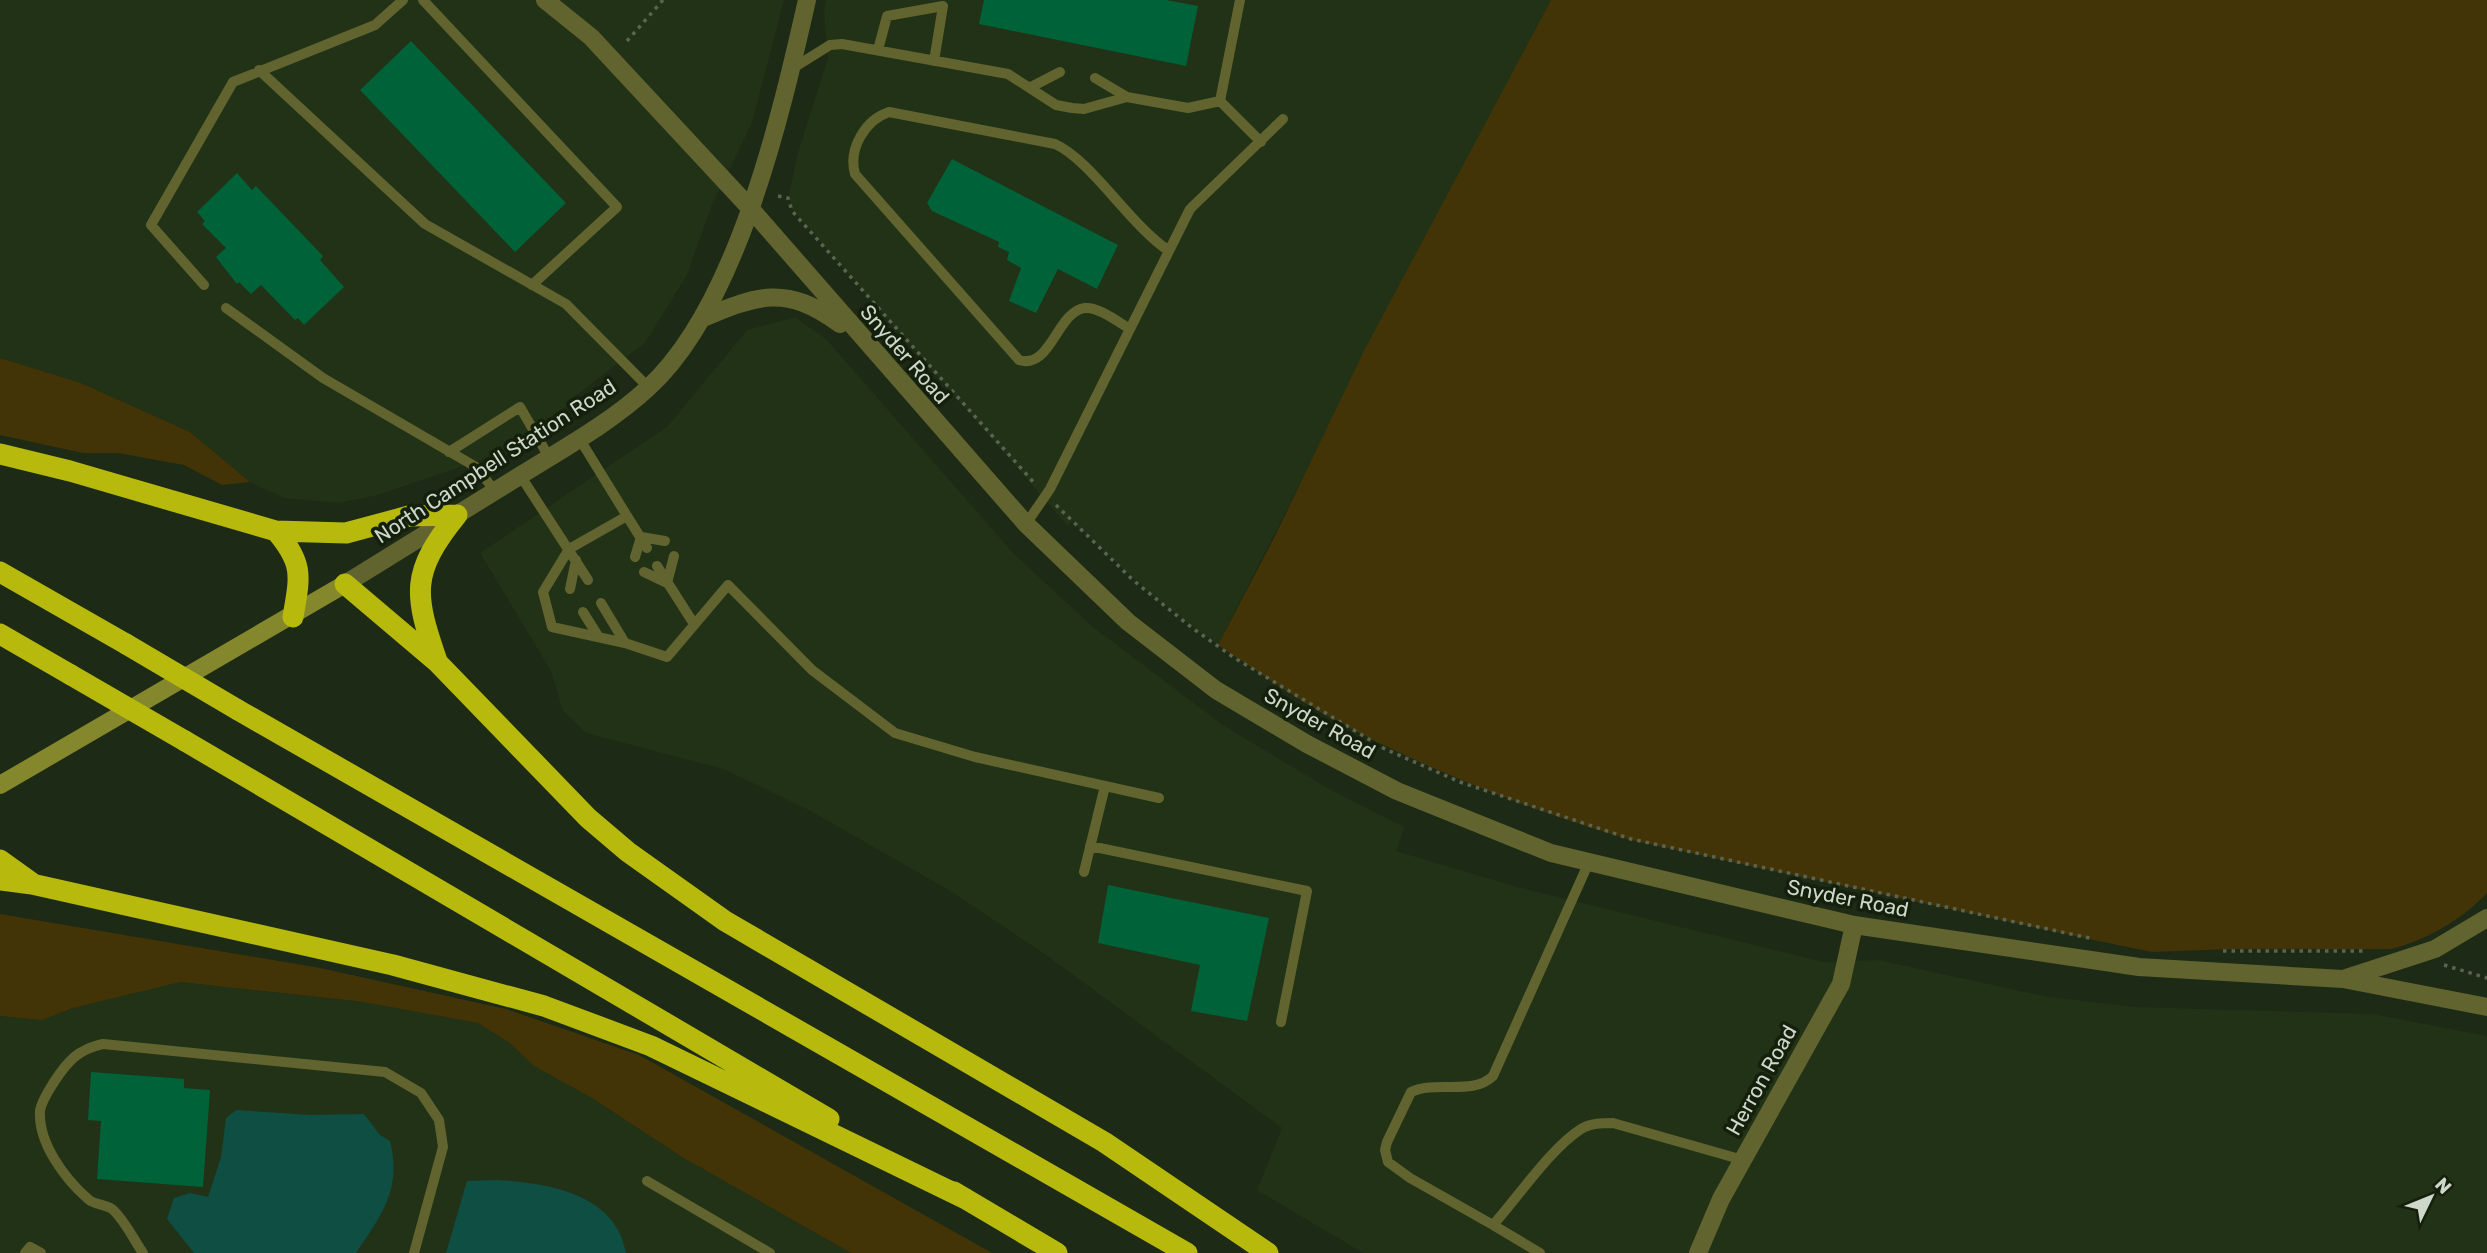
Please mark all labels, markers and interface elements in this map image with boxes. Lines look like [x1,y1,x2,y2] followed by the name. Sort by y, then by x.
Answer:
[855,299,955,409] street label: Snyder Road
[370,373,620,549] street label: North Campbell Station Road
[1260,682,1380,764] street label: Snyder Road
[1785,874,1911,922] street label: Snyder Road
[1720,1020,1802,1140] street label: Herron Road
[2396,1162,2466,1232] north arrow
[2430,1173,2456,1199] text: N

